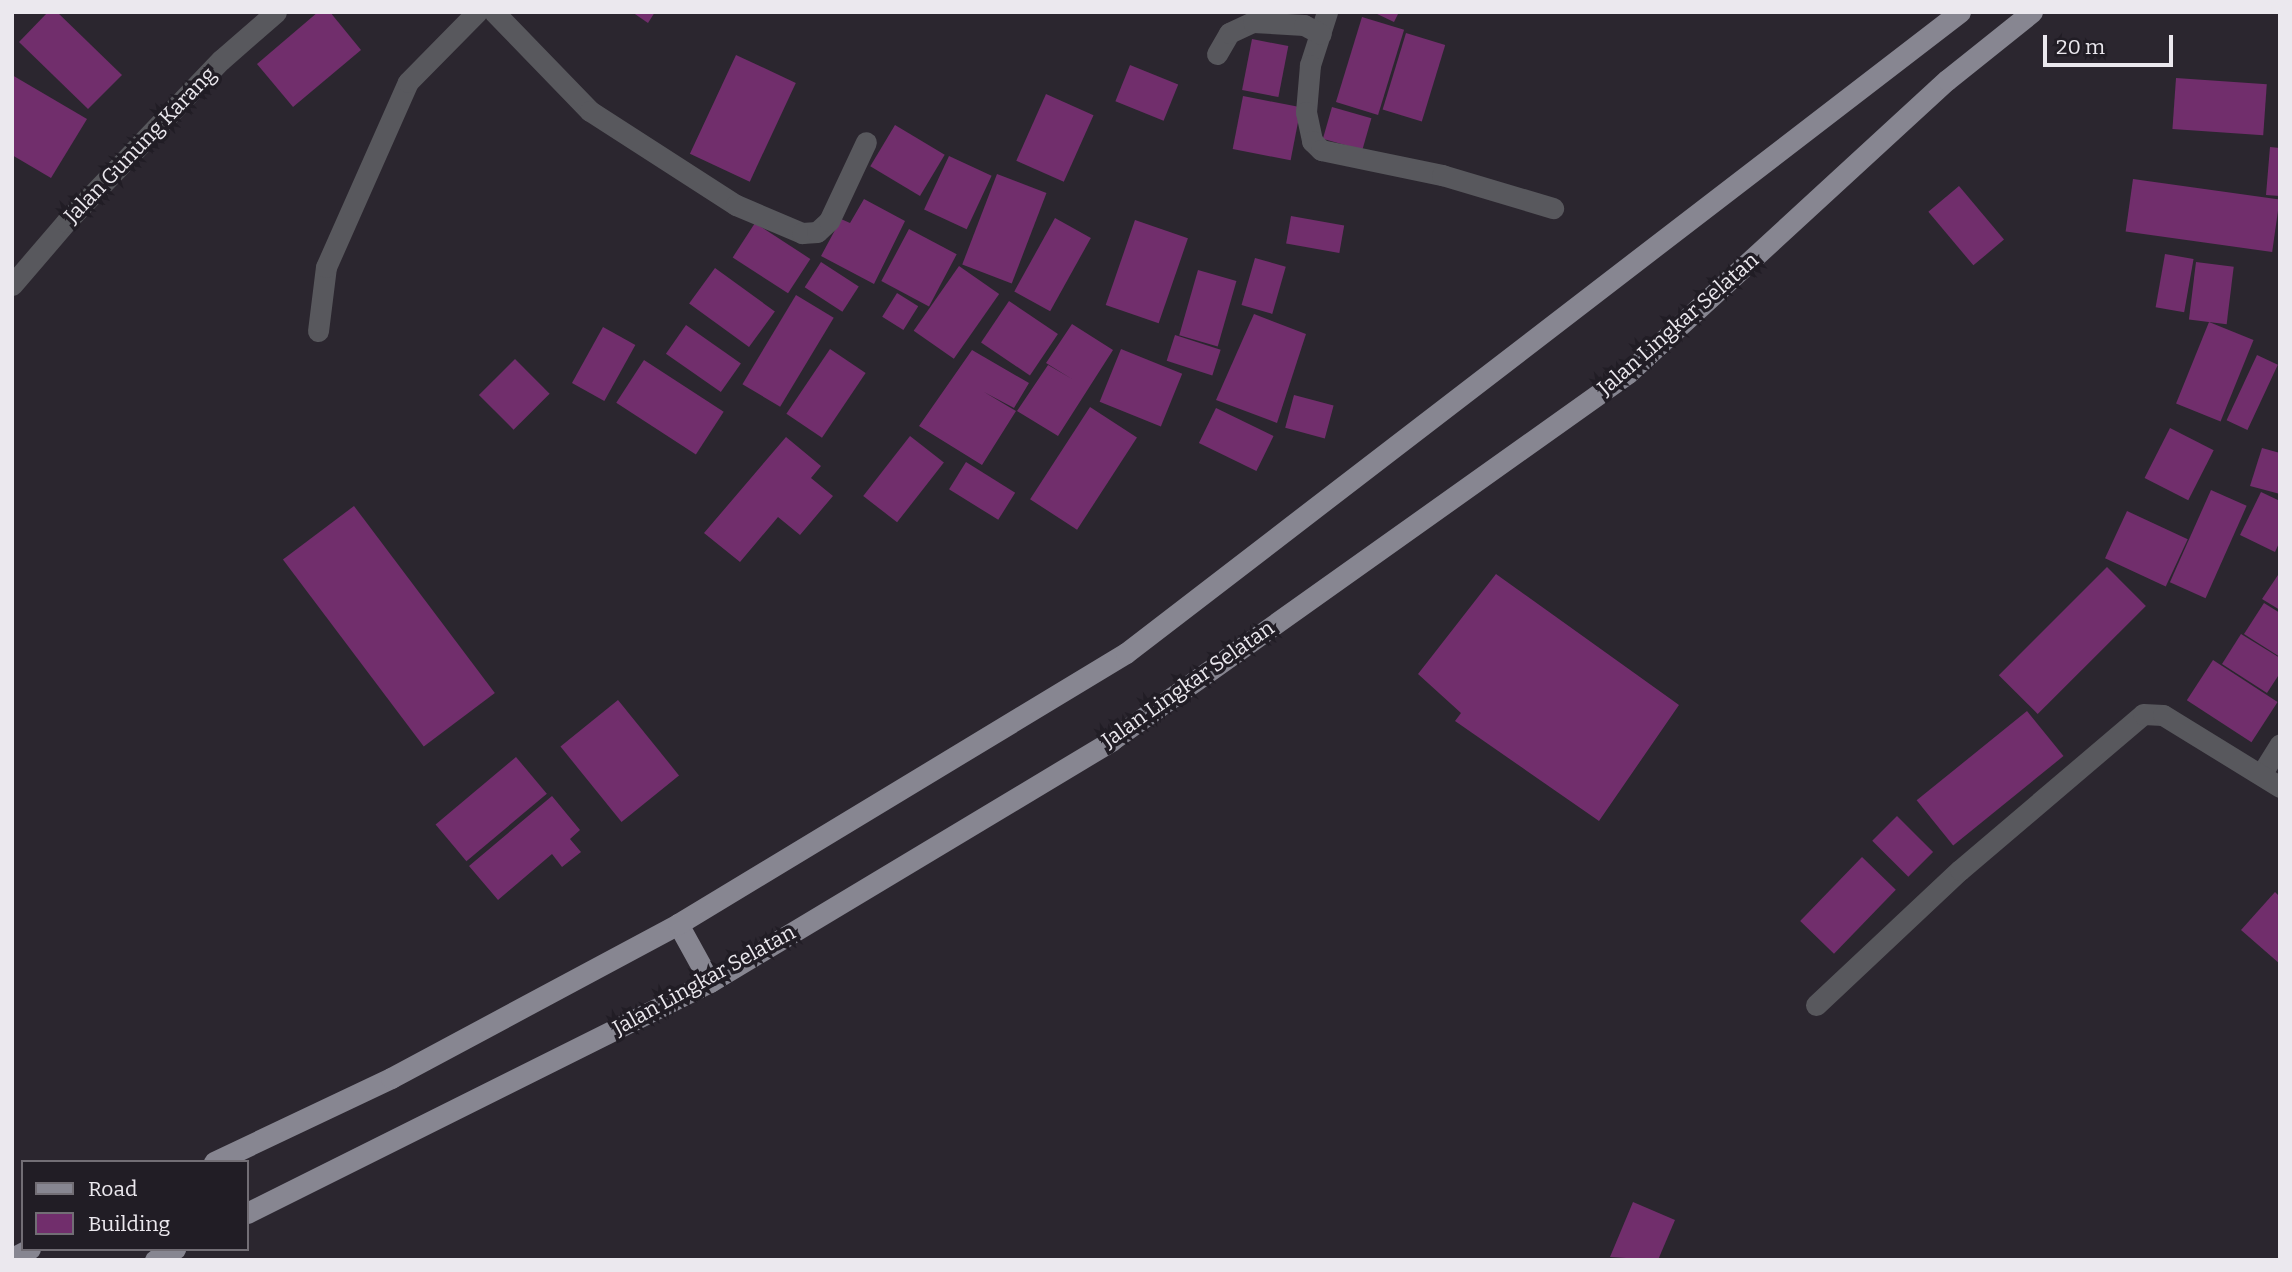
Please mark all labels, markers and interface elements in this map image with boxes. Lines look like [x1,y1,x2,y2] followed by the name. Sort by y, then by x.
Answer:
[2047,21,2176,65] scale bar
[2056,34,2105,60] text: 20 m
[59,62,221,228] street label: Jalan Gunung Karang
[1593,247,1763,401] street label: Jalan Lingkar Selatan
[1097,615,1279,753] street label: Jalan Lingkar Selatan
[608,919,800,1041] street label: Jalan Lingkar Selatan
[21,1160,248,1251] legend
[88,1176,137,1202] text: Road
[88,1211,170,1237] text: Building

